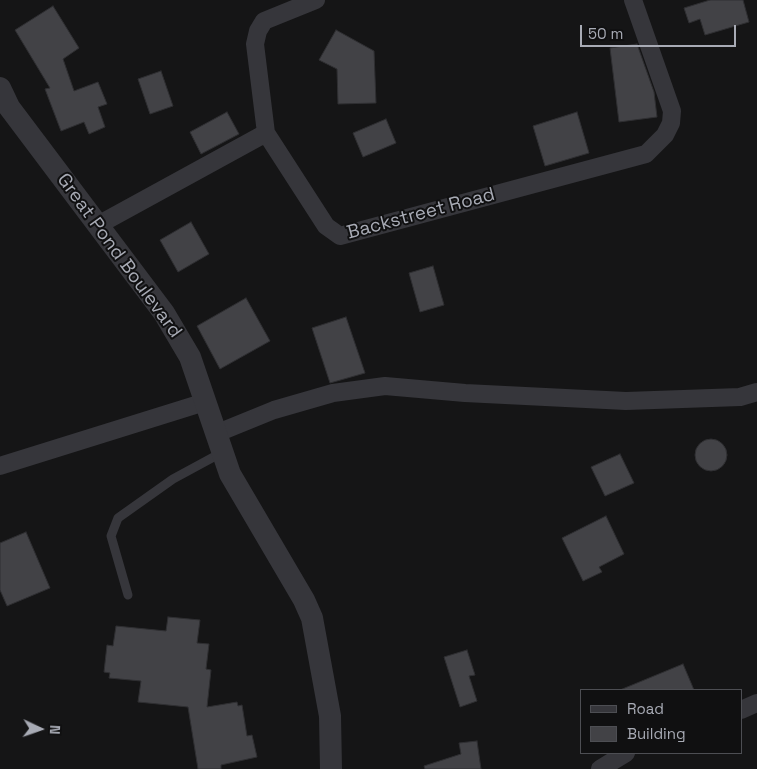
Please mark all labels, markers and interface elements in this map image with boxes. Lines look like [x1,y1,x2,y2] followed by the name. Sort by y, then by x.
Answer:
[582,15,738,47] scale bar
[588,24,623,43] text: 50 m
[52,169,186,343] street label: Great Pond Boulevard
[344,183,498,245] street label: Backstreet Road
[580,689,742,754] legend
[627,699,664,718] text: Road
[15,704,65,754] north arrow
[627,724,686,743] text: Building
[46,725,64,735] text: N

